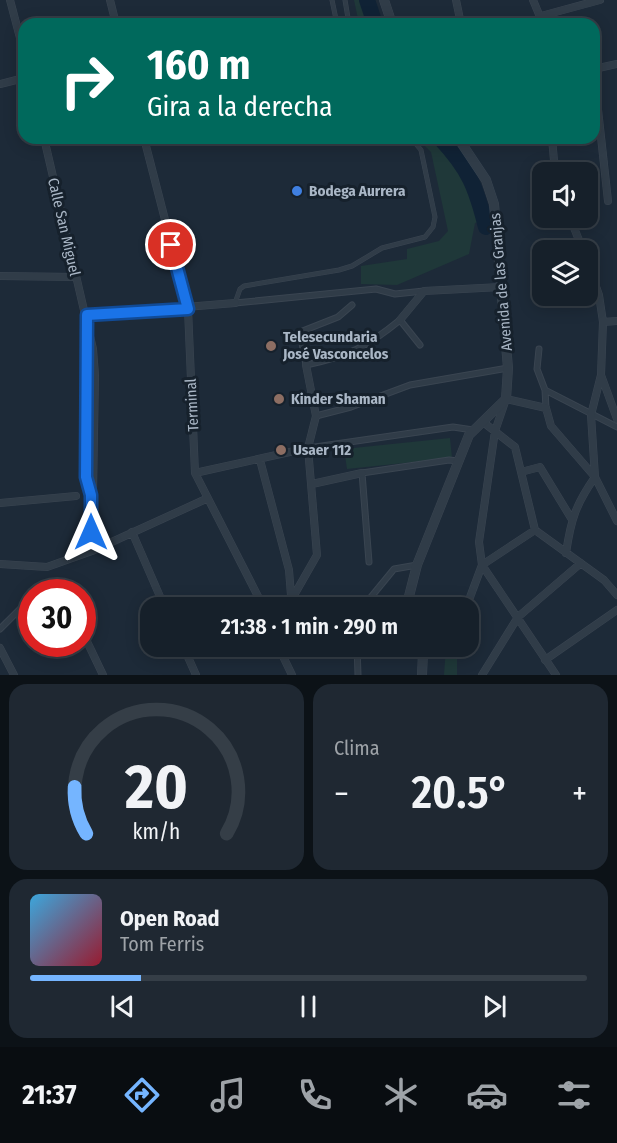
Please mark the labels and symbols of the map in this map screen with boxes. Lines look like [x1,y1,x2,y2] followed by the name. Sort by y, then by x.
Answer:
[44,176,84,278] street label: Calle San Miguel
[309,182,406,200] place label: Bodega Aurrera
[290,184,304,198] marker: Bodega Aurrera
[486,212,516,352] street label: Avenida de las Granjas
[145,219,196,270] pin
[282,328,389,363] place label: Telesecundaria José Vasconcelos
[264,339,278,353] marker: Telesecundaria José Vasconcelos
[182,378,202,432] street label: Terminal
[291,390,386,408] place label: Kinder Shaman
[272,392,286,406] marker: Kinder Shaman
[293,441,351,459] place label: Usaer 112
[274,443,288,457] marker: Usaer 112
[59,500,123,564] position arrow
[18,579,96,657] speed limit sign: 30

